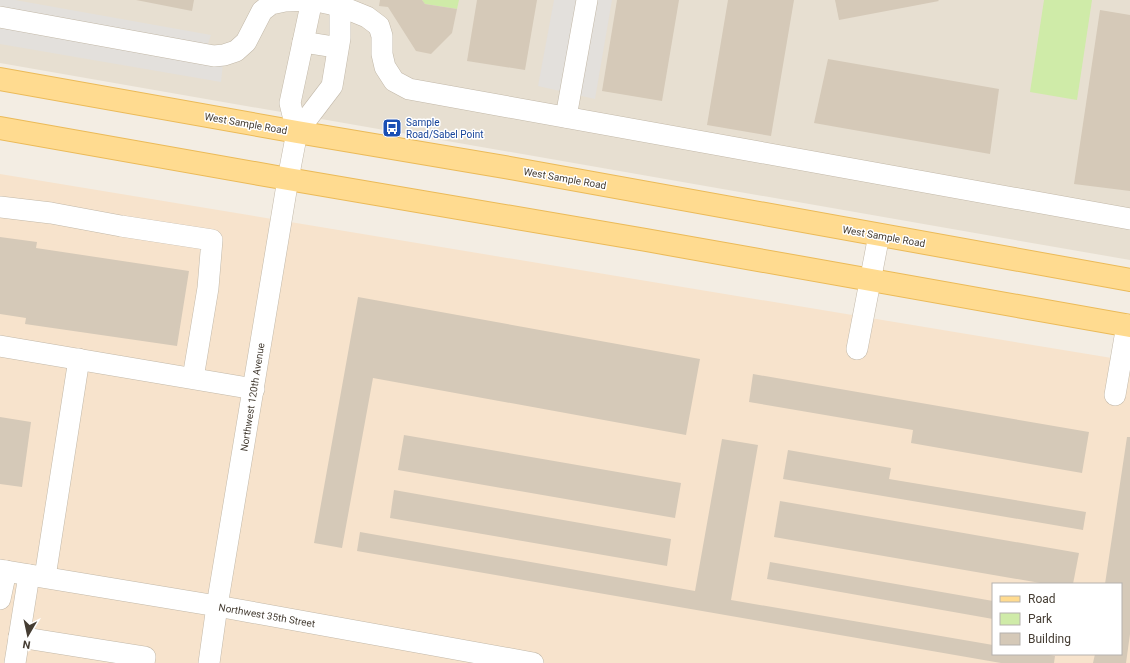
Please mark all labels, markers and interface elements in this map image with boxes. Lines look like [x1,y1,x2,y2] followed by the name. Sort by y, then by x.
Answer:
[204,111,288,136] street label: West Sample Road
[381,117,403,139] bus stop icon: Sample Road/Sabel Point
[406,117,483,140] place label: Sample Road/Sabel Point
[523,166,607,191] street label: West Sample Road
[842,224,926,249] street label: West Sample Road
[238,342,267,452] street label: Northwest 120th Avenue
[992,583,1122,655] legend
[1028,592,1056,606] text: Road
[218,602,316,629] street label: Northwest 35th Street
[1028,612,1053,626] text: Park
[8,615,48,655] north arrow
[1028,632,1071,646] text: Building
[21,637,31,651] text: N

